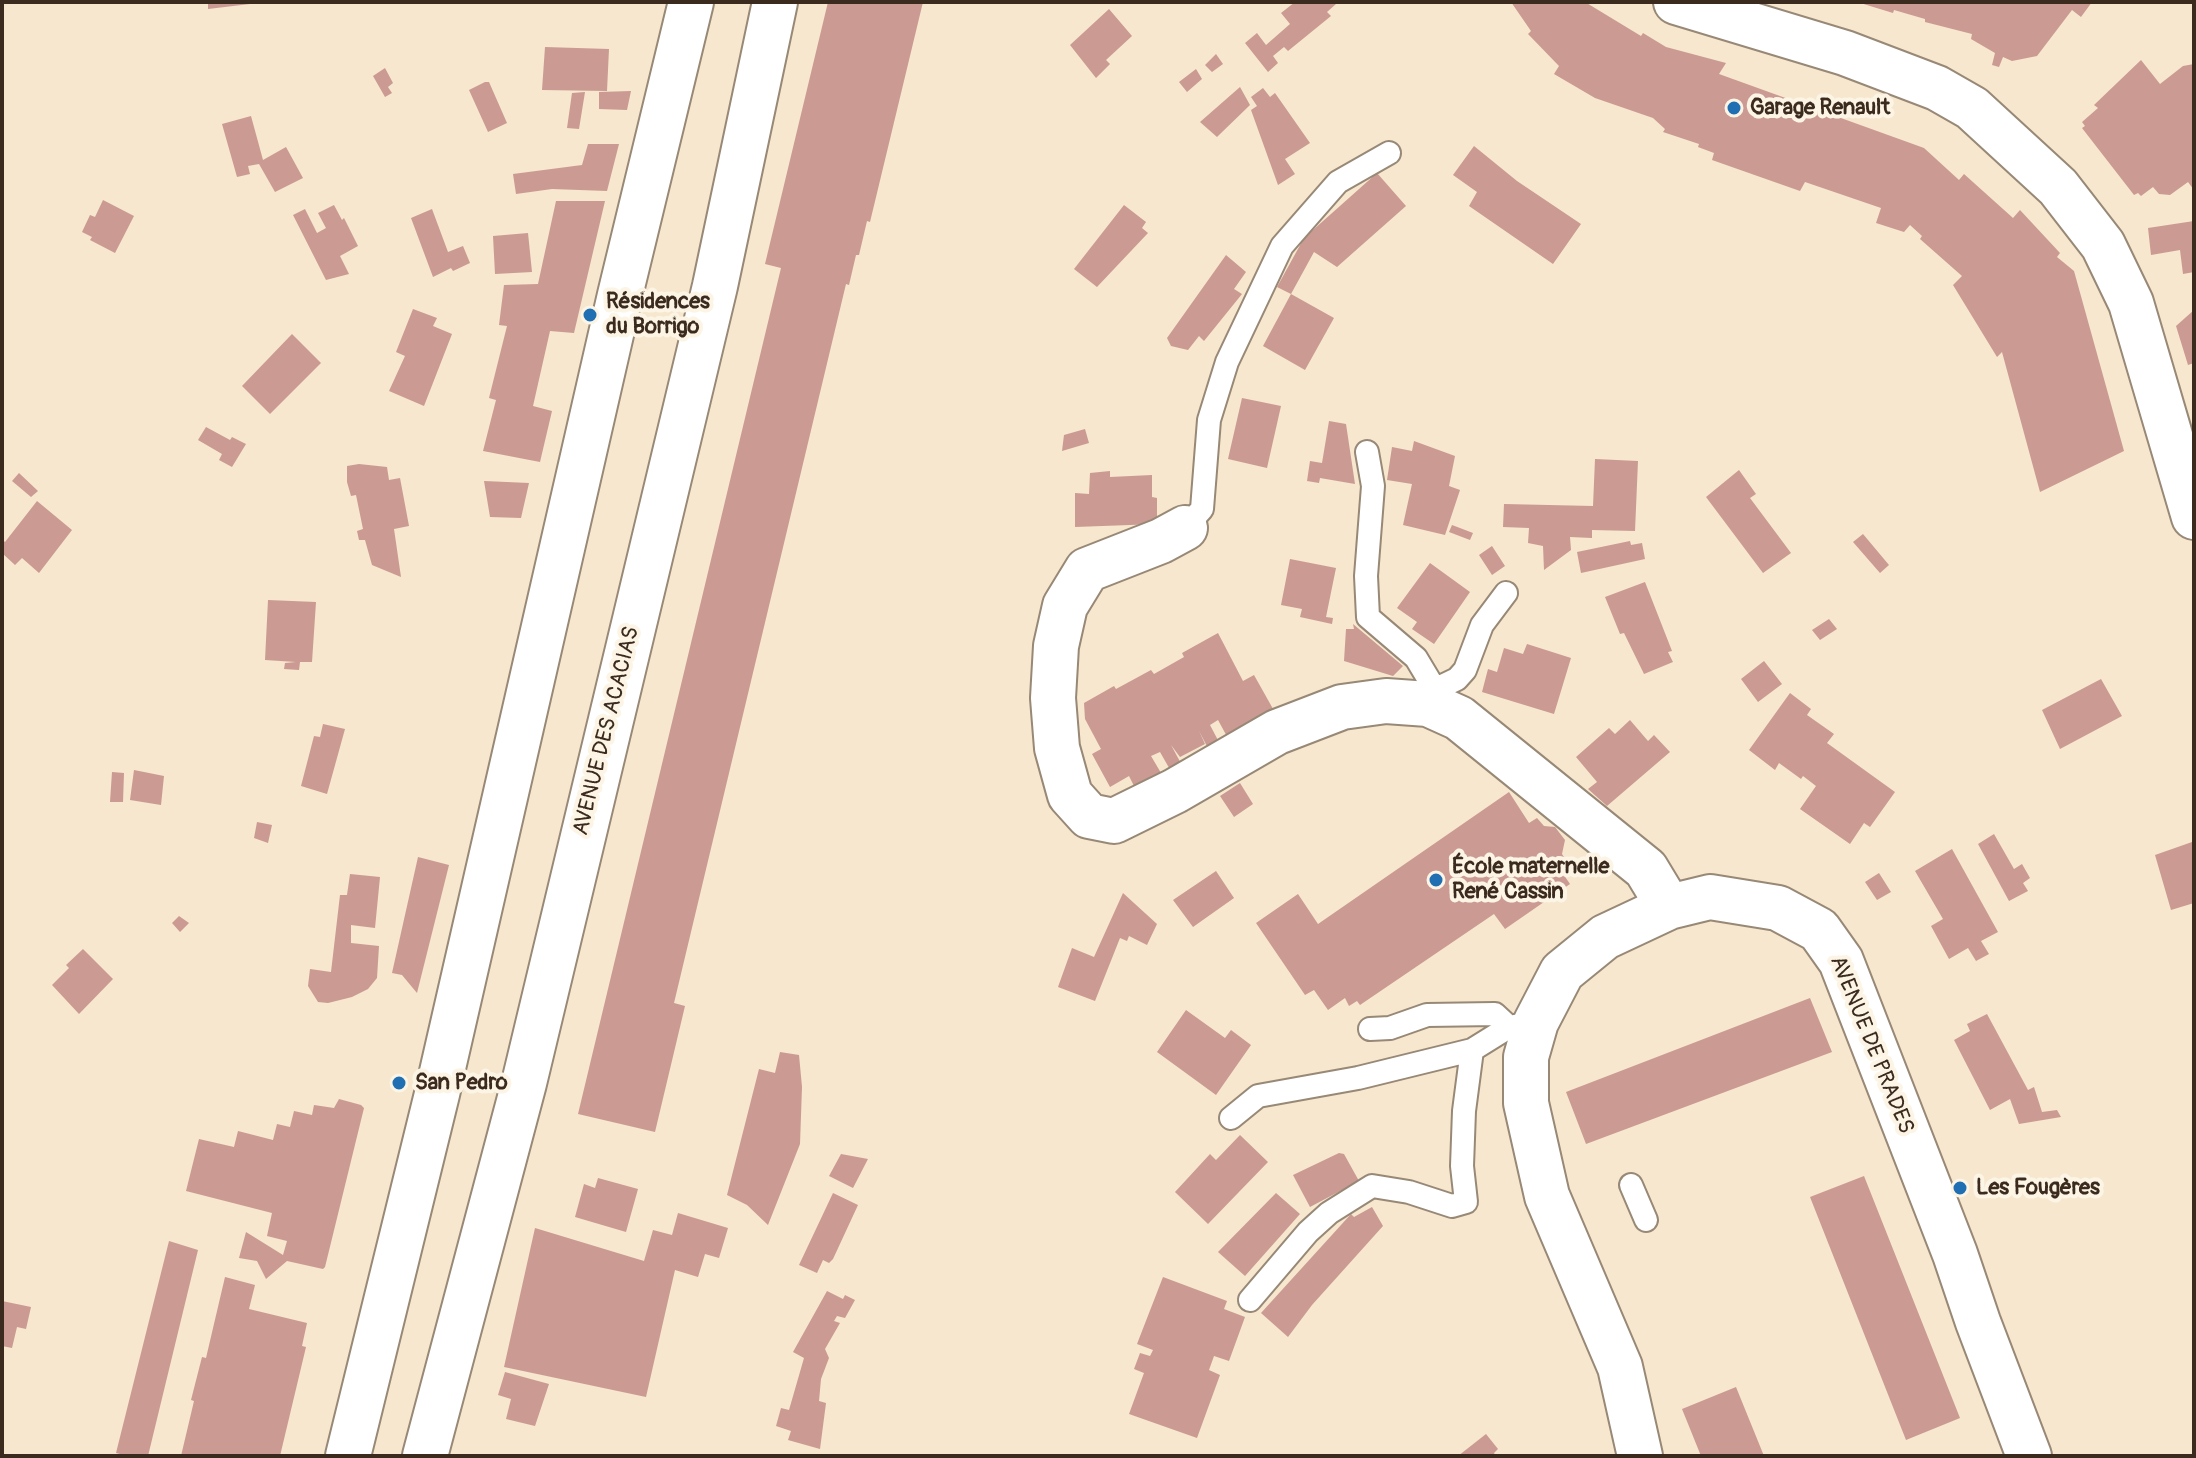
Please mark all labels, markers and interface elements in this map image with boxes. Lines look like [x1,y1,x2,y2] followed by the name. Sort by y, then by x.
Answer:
[1750,95,1890,121] place label: Garage Renault
[1725,99,1743,117] marker: Garage Renault
[606,289,710,340] place label: Résidences du Borrigo
[581,306,599,324] marker: Résidences du Borrigo
[568,624,646,838] street label: AVENUE DES ACACIAS
[1452,854,1609,906] place label: École maternelle René Cassin
[1427,871,1445,889] marker: École maternelle René Cassin
[1823,952,1919,1138] street label: AVENUE DE PRADES
[415,1070,508,1096] place label: San Pedro
[390,1074,408,1092] marker: San Pedro
[1976,1175,2100,1201] place label: Les Fougères
[1951,1179,1969,1197] marker: Les Fougères

